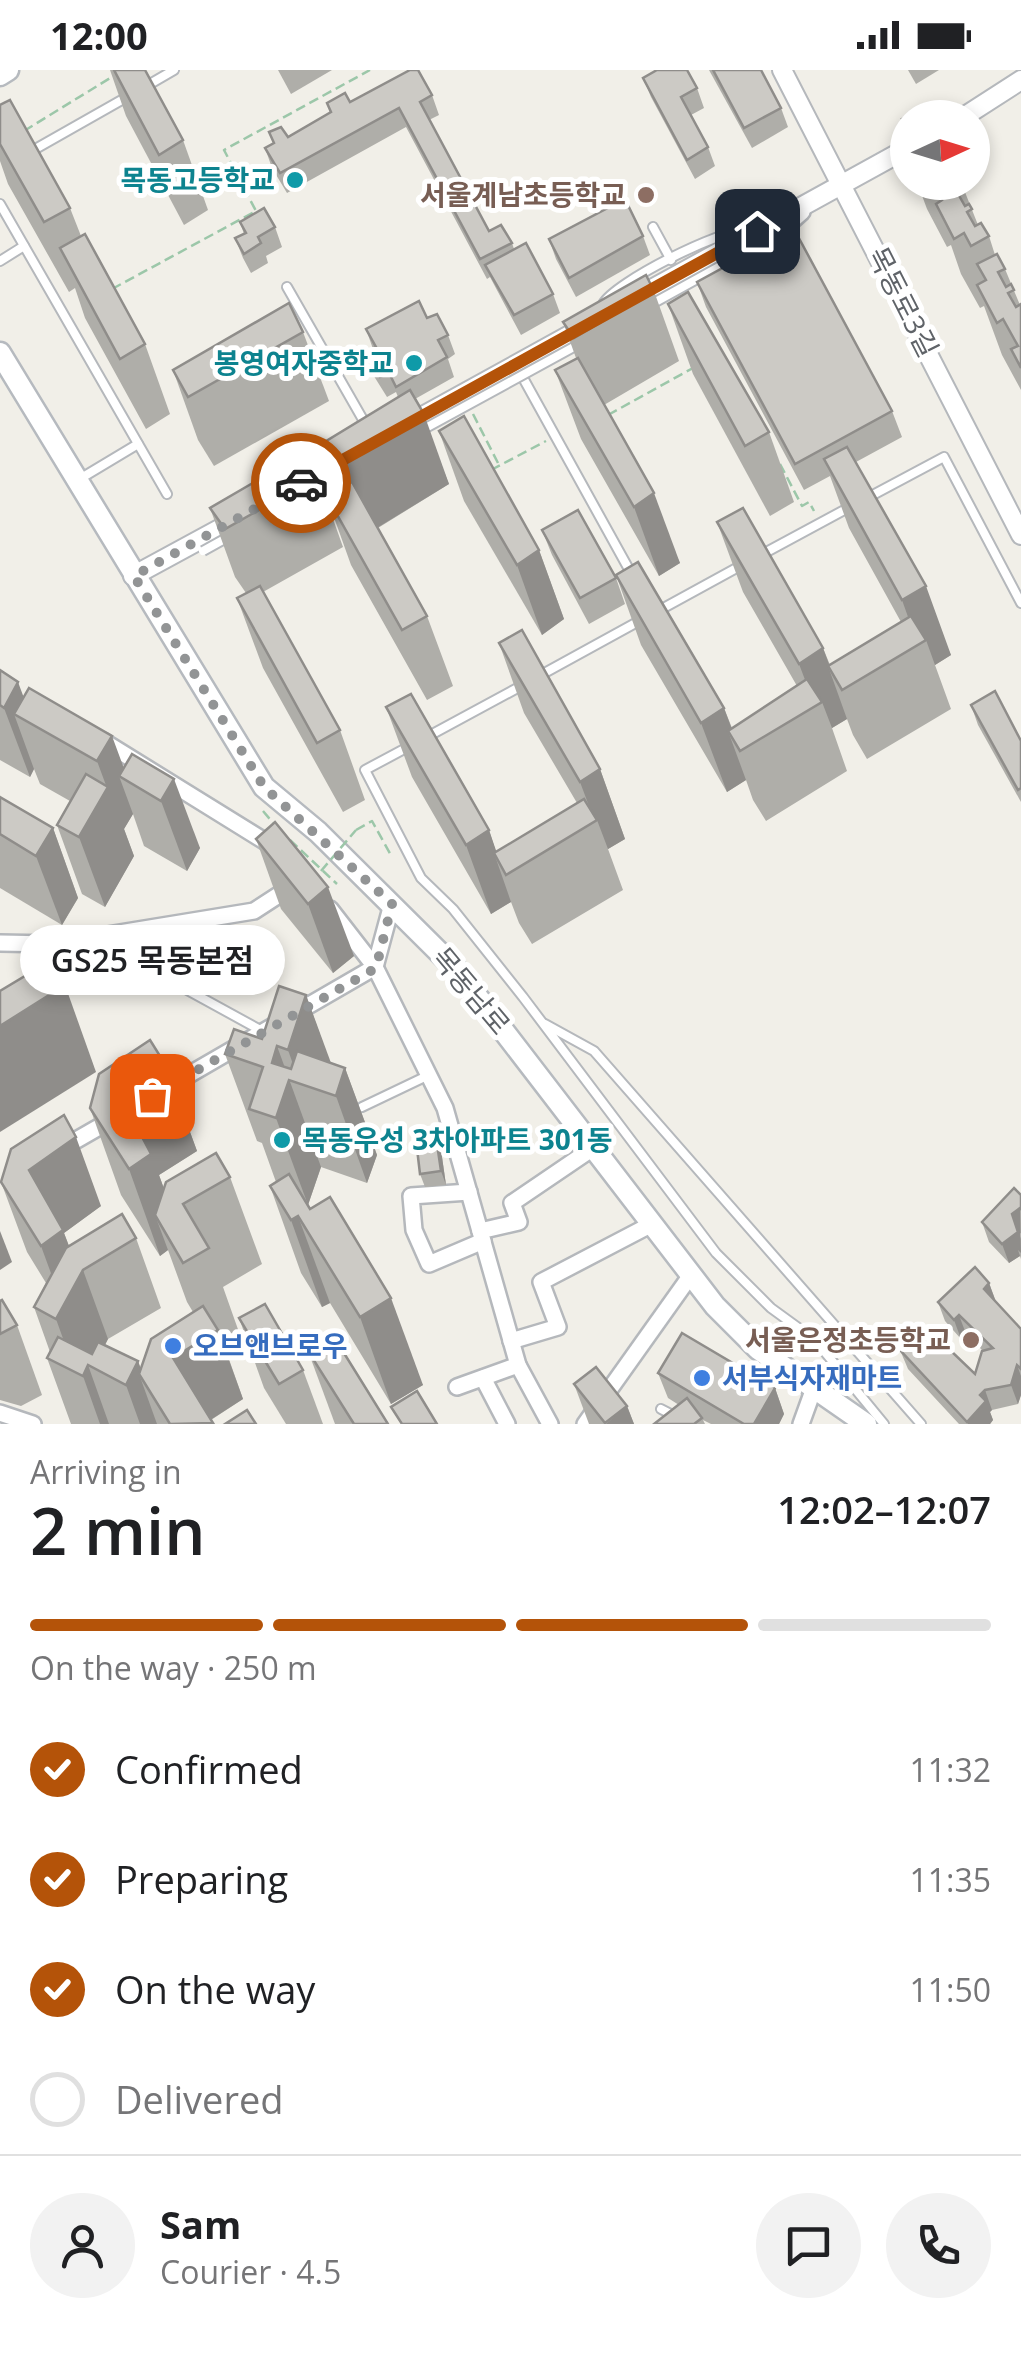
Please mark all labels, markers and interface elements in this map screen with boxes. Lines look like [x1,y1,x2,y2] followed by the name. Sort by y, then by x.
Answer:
[50,9,148,61] text: 12:00
[890,100,990,200] north arrow
[890,100,990,200] map controls
[120,160,275,198] place label: 목동고등학교
[284,169,306,191] marker: 목동고등학교
[420,175,626,213] place label: 서울계남초등학교
[635,184,657,206] marker: 서울계남초등학교
[715,189,800,274] pin
[730,204,785,259] icon: home
[860,240,948,363] street label: 목동로3길
[214,343,394,381] place label: 봉영여자중학교
[403,352,425,374] marker: 봉영여자중학교
[251,433,351,533] courier
[274,456,329,511] icon: car
[19,926,284,996] callout: GS25 목동본점
[51,938,254,981] text: GS25 목동본점
[424,939,519,1042] street label: 목동남로
[110,1054,195,1139] pin
[125,1069,180,1124] icon: bag
[302,1120,612,1158] place label: 목동우성 3차아파트 301동
[271,1129,293,1151] marker: 목동우성 3차아파트 301동
[745,1320,951,1358] place label: 서울은정초등학교
[193,1326,348,1364] place label: 오브앤브로우
[960,1329,982,1351] marker: 서울은정초등학교
[162,1335,184,1357] marker: 오브앤브로우
[722,1358,902,1396] place label: 서부식자재마트
[691,1367,713,1389] marker: 서부식자재마트
[30,1450,182,1493] text: Arriving in
[777,1483,991,1535] text: 12:02–12:07
[30,1486,205,1574] text: 2 min
[30,1646,317,1689] text: On the way · 250 m
[30,1742,85,1797] icon: check
[115,1743,303,1795] text: Confirmed
[909,1748,991,1791] text: 11:32
[30,1852,85,1907] icon: check
[115,1853,288,1905] text: Preparing
[909,1858,991,1901] text: 11:35
[30,1962,85,2017] icon: check
[115,1963,315,2015] text: On the way
[909,1968,991,2011] text: 11:50
[115,2073,284,2125] text: Delivered
[30,2193,135,2298] button: person
[756,2193,861,2298] button: chat
[886,2193,991,2298] button: phone
[160,2198,241,2250] text: Sam
[160,2250,341,2293] text: Courier · 4.5

